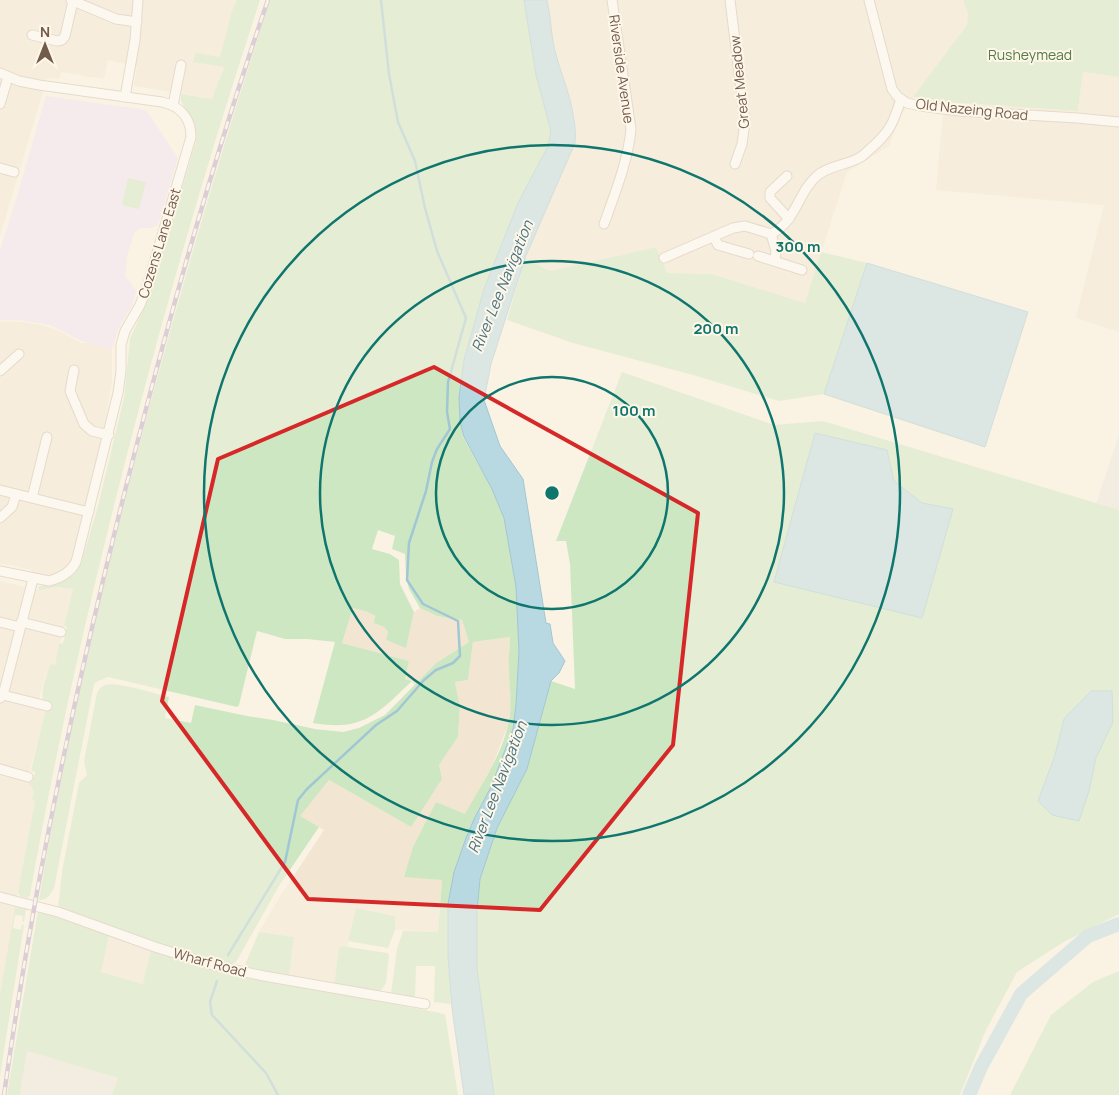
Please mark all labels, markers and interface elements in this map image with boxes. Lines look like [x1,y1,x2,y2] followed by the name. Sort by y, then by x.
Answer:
[605,13,639,125] street label: Riverside Avenue
[20,20,70,70] north arrow
[40,22,50,41] text: N
[725,34,753,130] street label: Great Meadow
[988,45,1072,64] park label: Rusheymead
[915,94,1029,124] street label: Old Nazeing Road
[133,185,185,300] street label: Cozens Lane East
[466,216,538,355] water label: River Lee Navigation
[776,236,820,257] text: 300 m
[693,318,739,339] text: 200 m
[613,400,655,421] text: 100 m
[543,484,561,502] centre of rings
[462,717,532,856] water label: River Lee Navigation
[171,943,249,981] street label: Wharf Road

